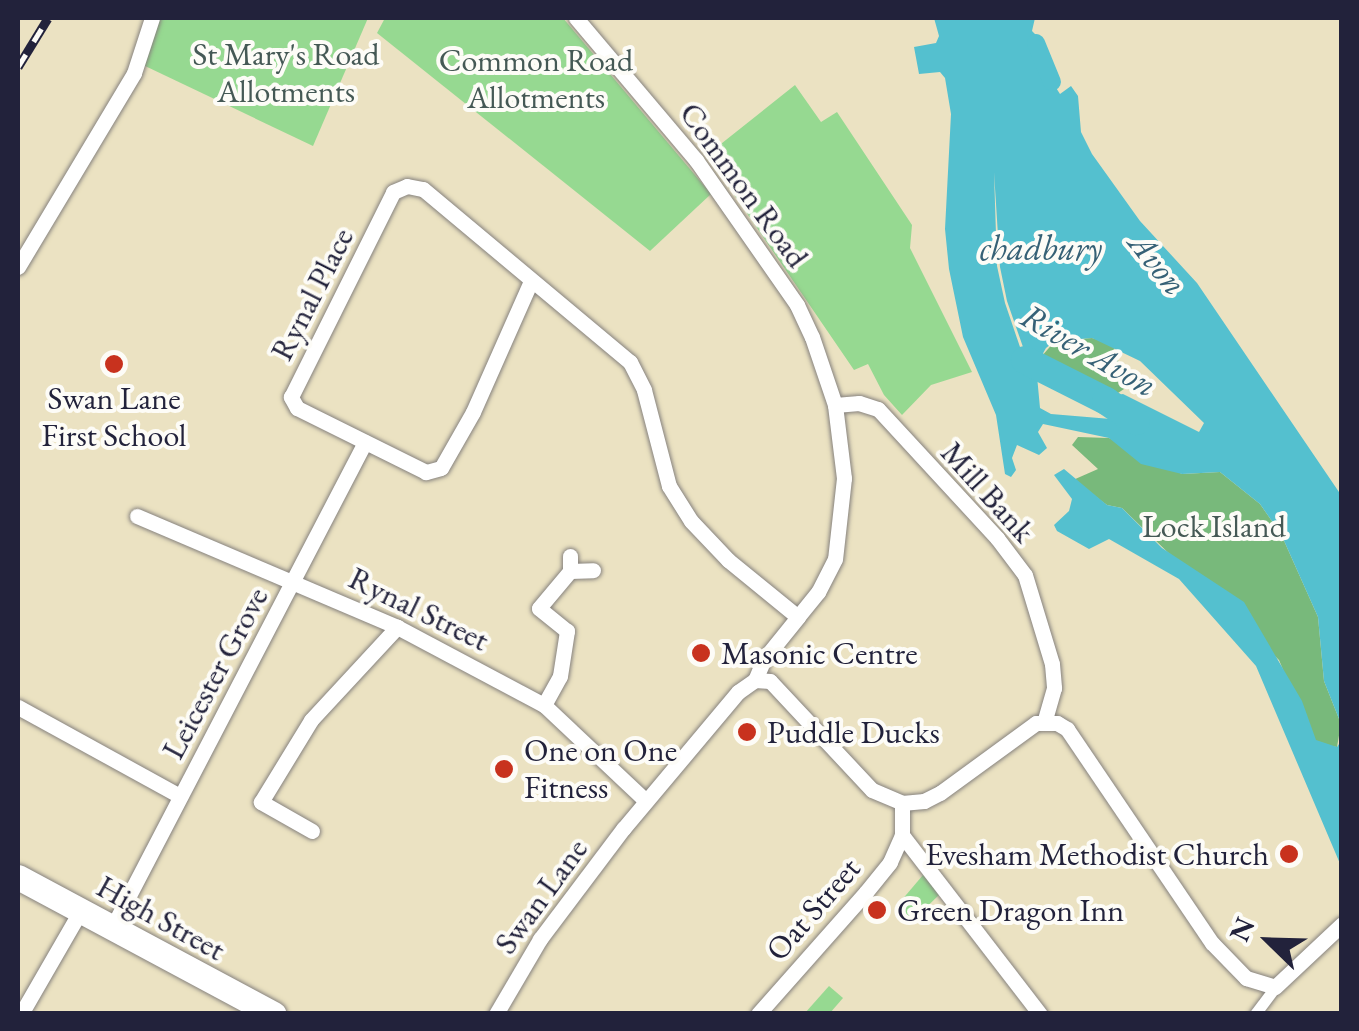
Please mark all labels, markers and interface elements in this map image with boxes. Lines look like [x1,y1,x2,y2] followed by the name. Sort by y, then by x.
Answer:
[192,36,380,111] park label: St Mary's Road Allotments
[439,42,633,117] park label: Common Road Allotments
[671,95,817,275] street label: Common Road
[262,221,362,367] street label: Rynal Place
[1120,223,1196,303] water label: Avon
[980,227,1102,269] water label: chadbury
[1014,294,1164,406] water label: River Avon
[103,353,125,375] marker: Swan Lane First School
[42,380,186,455] place label: Swan Lane First School
[933,434,1043,550] street label: Mill Bank
[1142,507,1286,545] park label: Lock Island
[343,559,495,659] street label: Rynal Street
[154,581,276,765] street label: Leicester Grove
[721,634,918,672] place label: Masonic Centre
[690,642,712,664] marker: Masonic Centre
[767,713,940,751] place label: Puddle Ducks
[736,721,758,743] marker: Puddle Ducks
[524,732,677,807] place label: One on One Fitness
[493,758,515,780] marker: One on One Fitness
[486,831,596,961] street label: Swan Lane
[925,835,1269,873] place label: Evesham Methodist Church
[1278,843,1300,865] marker: Evesham Methodist Church
[758,850,868,968] street label: Oat Street
[90,867,232,969] street label: High Street
[897,891,1124,929] place label: Green Dragon Inn
[1219,891,1319,991] north arrow
[866,899,888,921] marker: Green Dragon Inn
[1220,912,1262,947] text: N

